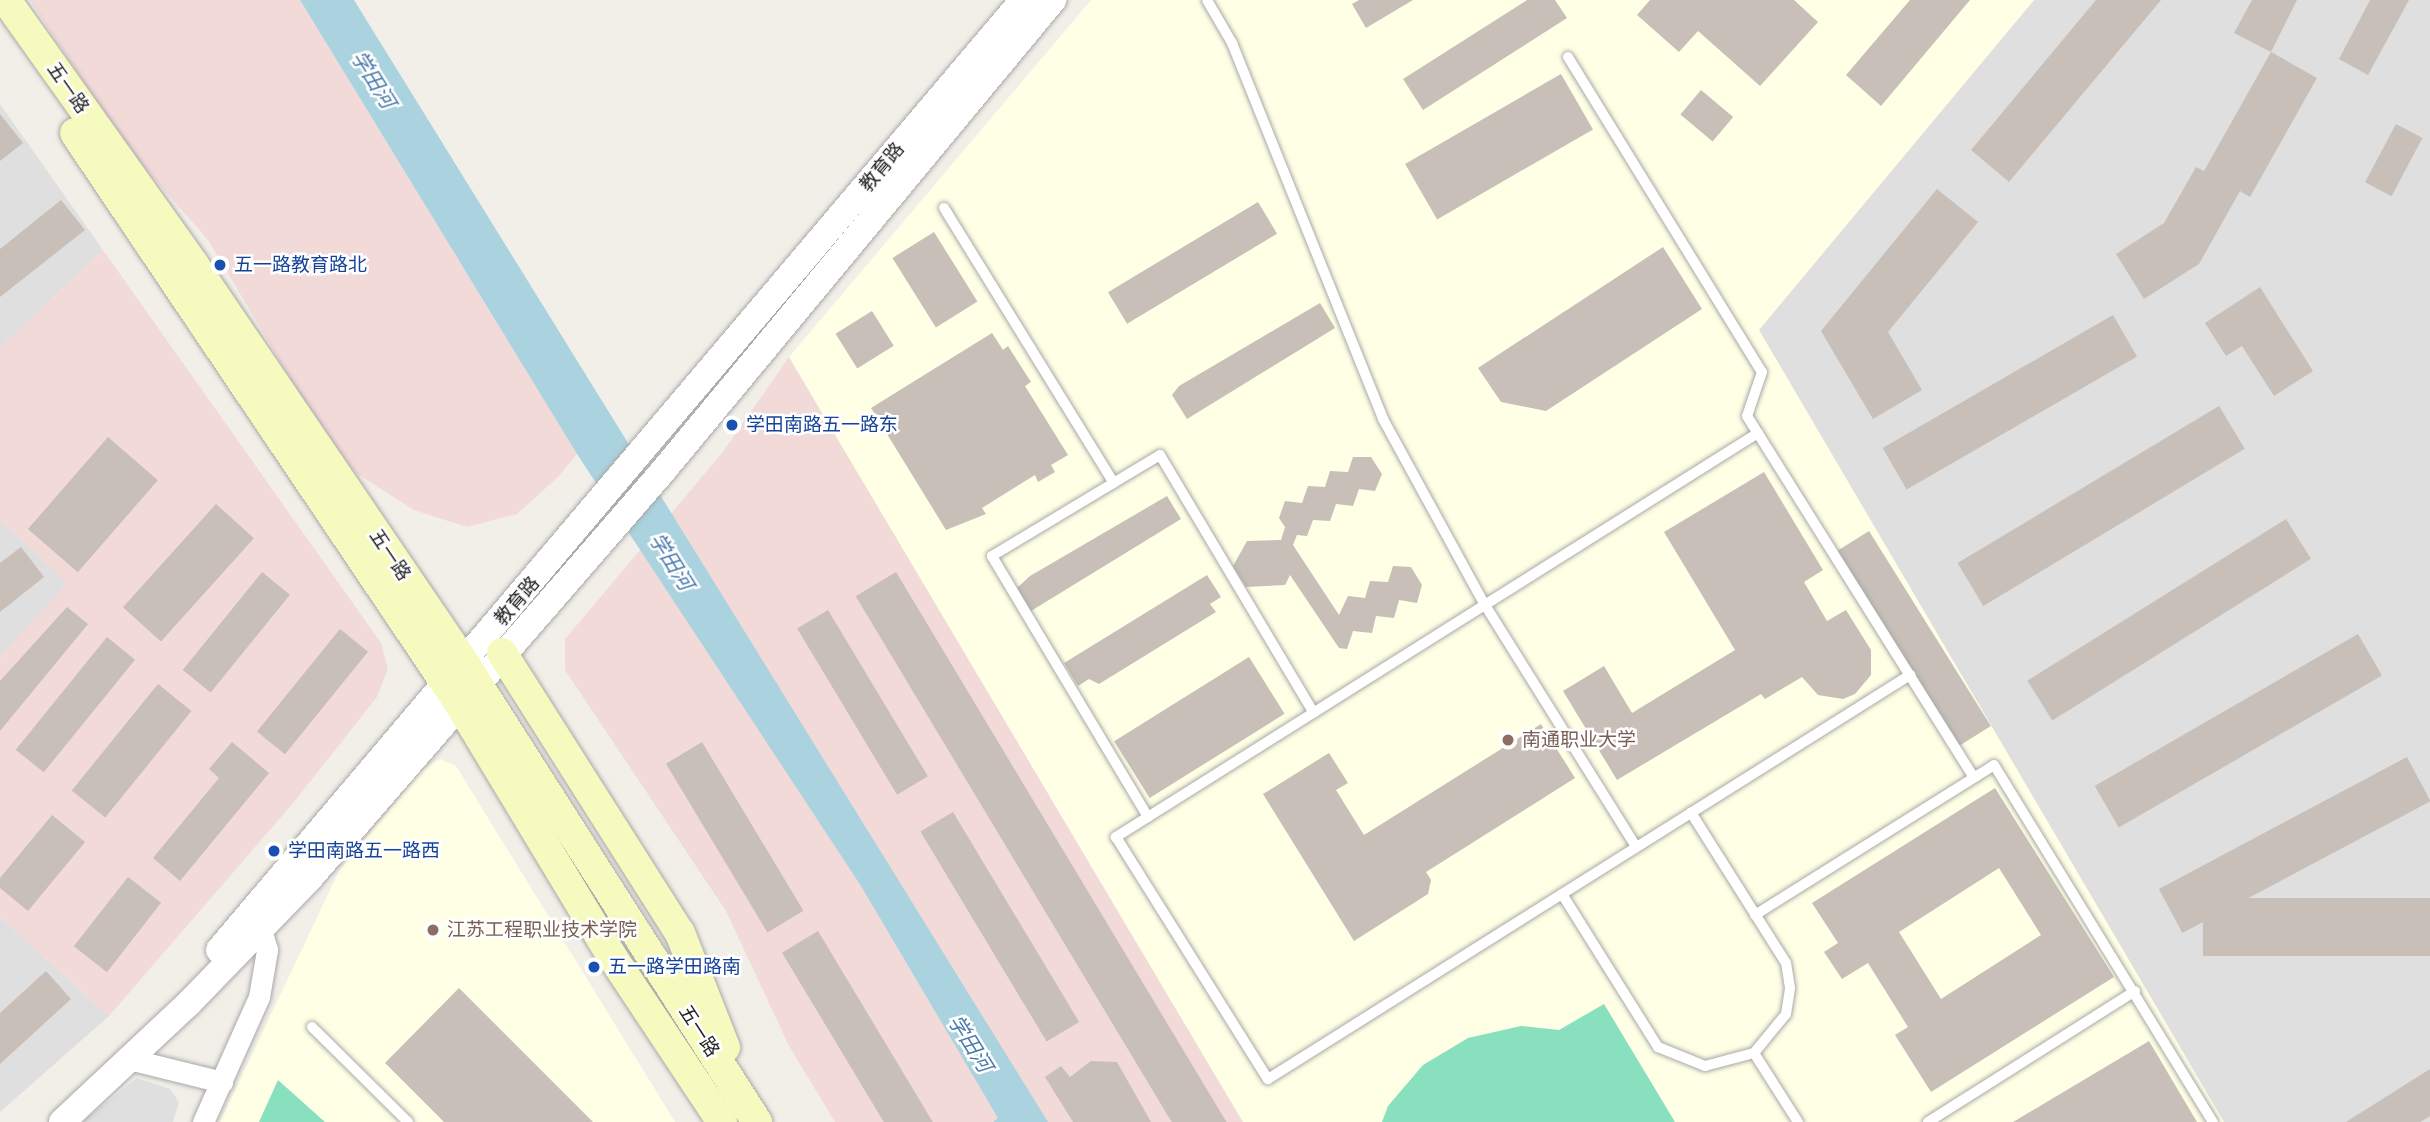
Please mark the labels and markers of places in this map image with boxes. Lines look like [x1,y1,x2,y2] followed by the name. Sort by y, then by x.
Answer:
[234,254,367,276] place label: 五一路教育路北
[212,257,228,273] marker: 五一路教育路北
[746,414,898,436] place label: 学田南路五一路东
[724,417,740,433] marker: 学田南路五一路东
[1522,729,1636,751] place label: 南通职业大学
[1500,732,1516,748] marker: 南通职业大学
[288,840,440,862] place label: 学田南路五一路西
[266,843,282,859] marker: 学田南路五一路西
[447,919,637,941] place label: 江苏工程职业技术学院
[425,922,441,938] marker: 江苏工程职业技术学院
[608,956,741,978] place label: 五一路学田路南
[586,959,602,975] marker: 五一路学田路南

